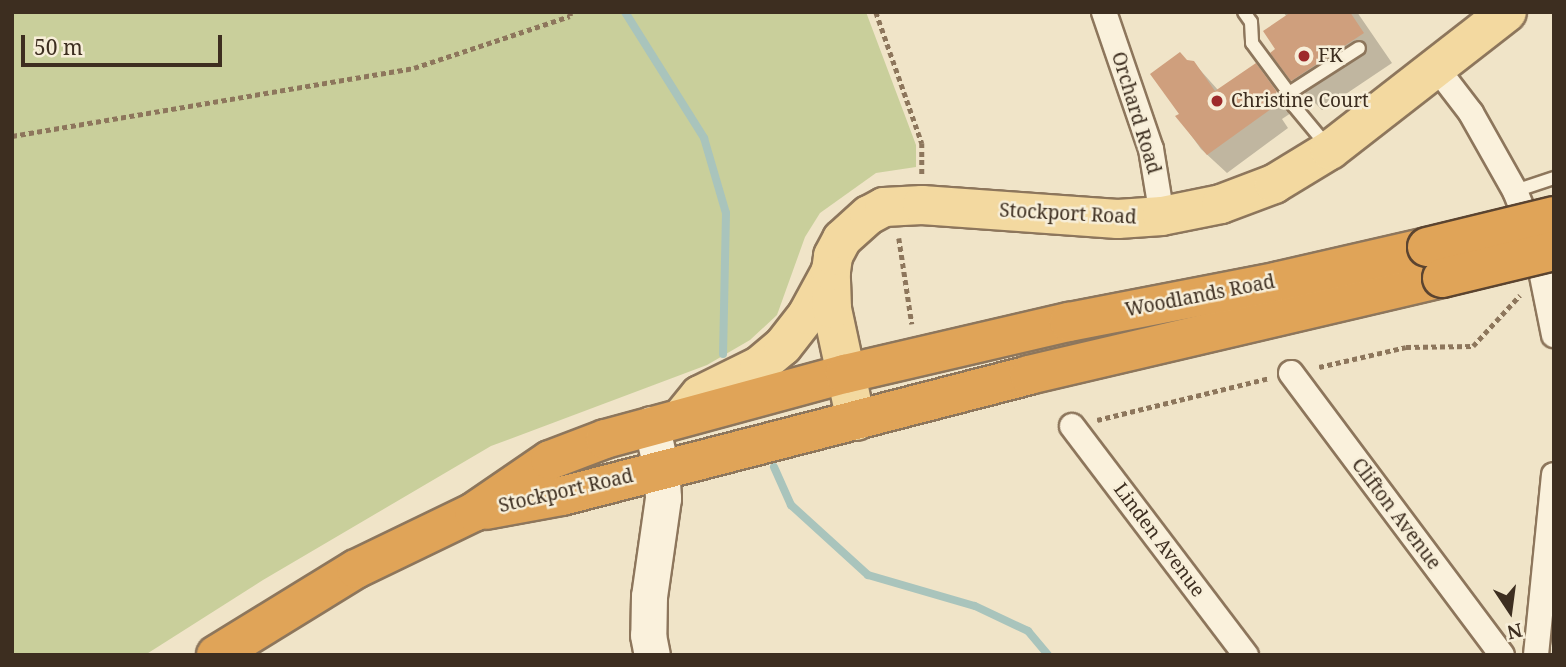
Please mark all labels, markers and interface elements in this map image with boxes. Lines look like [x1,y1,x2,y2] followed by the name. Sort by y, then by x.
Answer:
[24,21,226,65] scale bar
[34,33,83,61] text: 50 m
[1318,45,1343,67] place label: FK
[1296,48,1312,64] marker: FK
[1107,49,1165,177] street label: Orchard Road
[1231,90,1369,112] place label: Christine Court
[1209,93,1225,109] marker: Christine Court
[999,199,1137,229] street label: Stockport Road
[1123,270,1277,322] street label: Woodlands Road
[1347,454,1445,574] street label: Clifton Avenue
[496,464,636,518] street label: Stockport Road
[1109,478,1209,602] street label: Linden Avenue
[1475,576,1545,646] north arrow
[1505,617,1525,646] text: N

